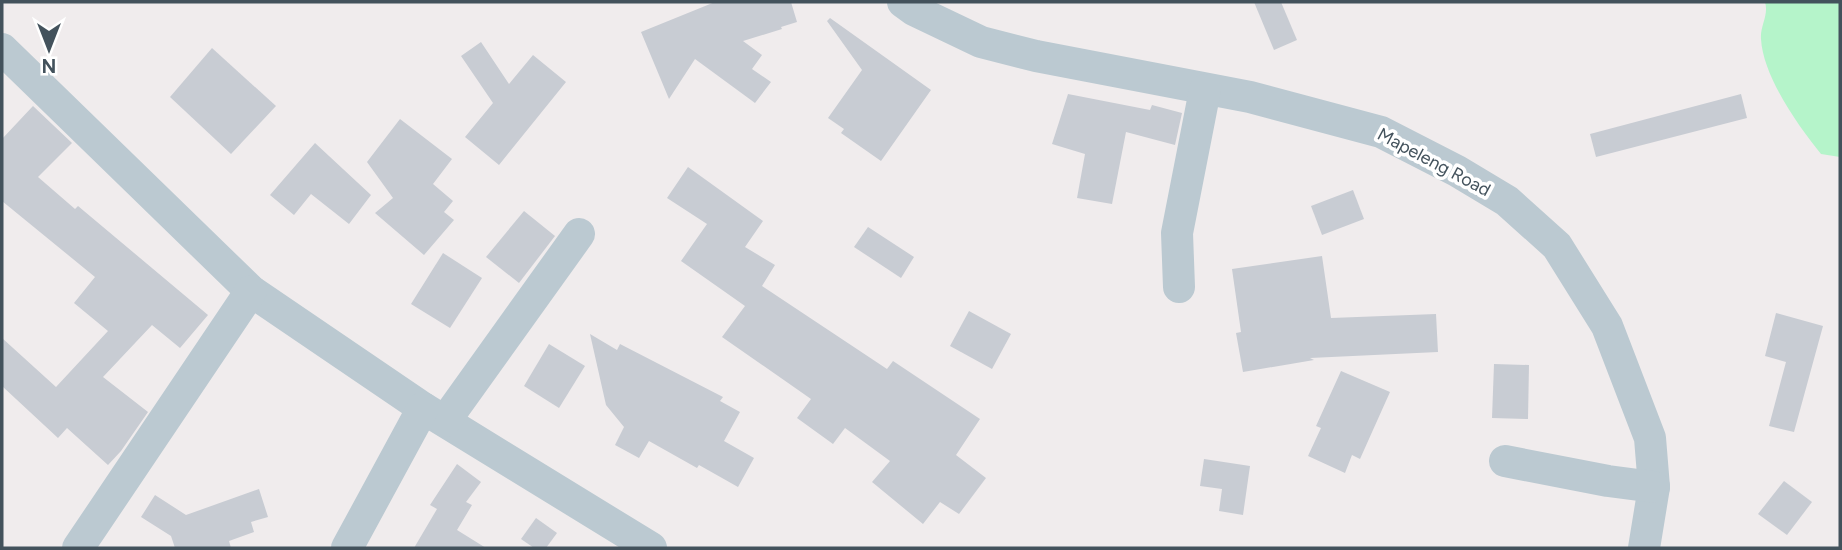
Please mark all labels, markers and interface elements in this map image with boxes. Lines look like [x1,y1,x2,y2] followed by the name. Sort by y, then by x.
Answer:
[14,14,84,84] north arrow
[42,54,56,77] text: N
[1374,123,1494,201] street label: Mapeleng Road

